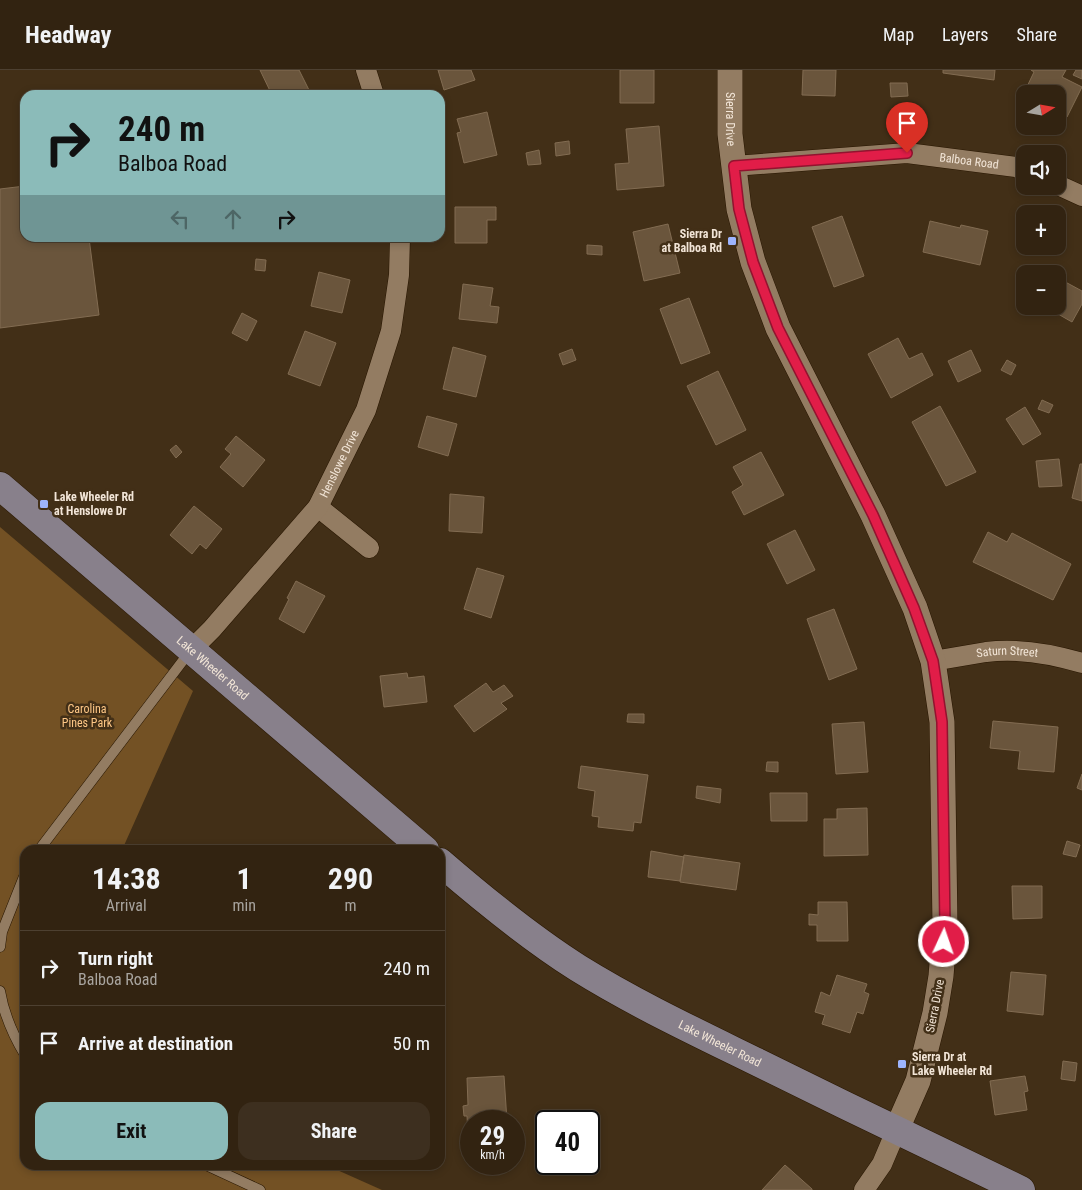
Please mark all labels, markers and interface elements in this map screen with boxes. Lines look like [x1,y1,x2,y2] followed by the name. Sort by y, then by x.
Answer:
[25,21,111,49] text: Headway
[883,24,914,45] text: Map
[942,24,989,45] text: Layers
[1017,24,1057,45] text: Share
[1016,85,1066,135] north arrow
[1016,85,1066,315] map controls
[723,92,738,147] street label: Sierra Drive
[886,102,928,153] pin
[118,109,205,150] text: 240 m
[893,109,921,137] icon: arrive
[35,110,100,175] icon: right
[1016,145,1066,195] button: sound
[939,150,1000,172] street label: Balboa Road
[118,151,227,176] text: Balboa Road
[166,205,194,233] icon: left
[219,205,247,233] icon: ahead
[272,205,300,233] icon: right
[1016,205,1066,255] button: +
[662,227,722,255] place label: Sierra Dr at Balboa Rd
[726,235,738,247] marker: Sierra Dr at Balboa Rd
[1016,265,1066,315] button: −
[317,428,362,500] street label: Henslowe Drive
[54,490,134,518] place label: Lake Wheeler Rd at Henslowe Dr
[38,498,50,510] marker: Lake Wheeler Rd at Henslowe Dr
[174,633,252,703] street label: Lake Wheeler Road
[975,644,1039,660] street label: Saturn Street
[62,702,113,730] park label: Carolina Pines Park
[92,861,161,896] text: 14:38
[237,861,252,896] text: 1
[328,861,373,896] text: 290
[106,896,147,915] text: Arrival
[232,896,256,915] text: min
[344,896,356,915] text: m
[917,915,969,967] position arrow
[78,947,153,970] text: Turn right
[35,954,63,982] icon: right
[383,957,430,980] text: 240 m
[78,970,157,989] text: Balboa Road
[923,978,947,1034] street label: Sierra Drive
[676,1018,763,1070] street label: Lake Wheeler Road
[35,1029,63,1057] icon: arrive
[78,1032,233,1055] text: Arrive at destination
[393,1032,430,1055] text: 50 m
[912,1050,992,1078] place label: Sierra Dr at Lake Wheeler Rd
[896,1058,908,1070] marker: Sierra Dr at Lake Wheeler Rd
[35,1102,228,1160] button: Exit
[238,1102,430,1160] button: Share
[535,1110,600,1175] speed limit sign: 40
[480,1122,505,1151] text: 29
[480,1148,505,1162] text: km/h

